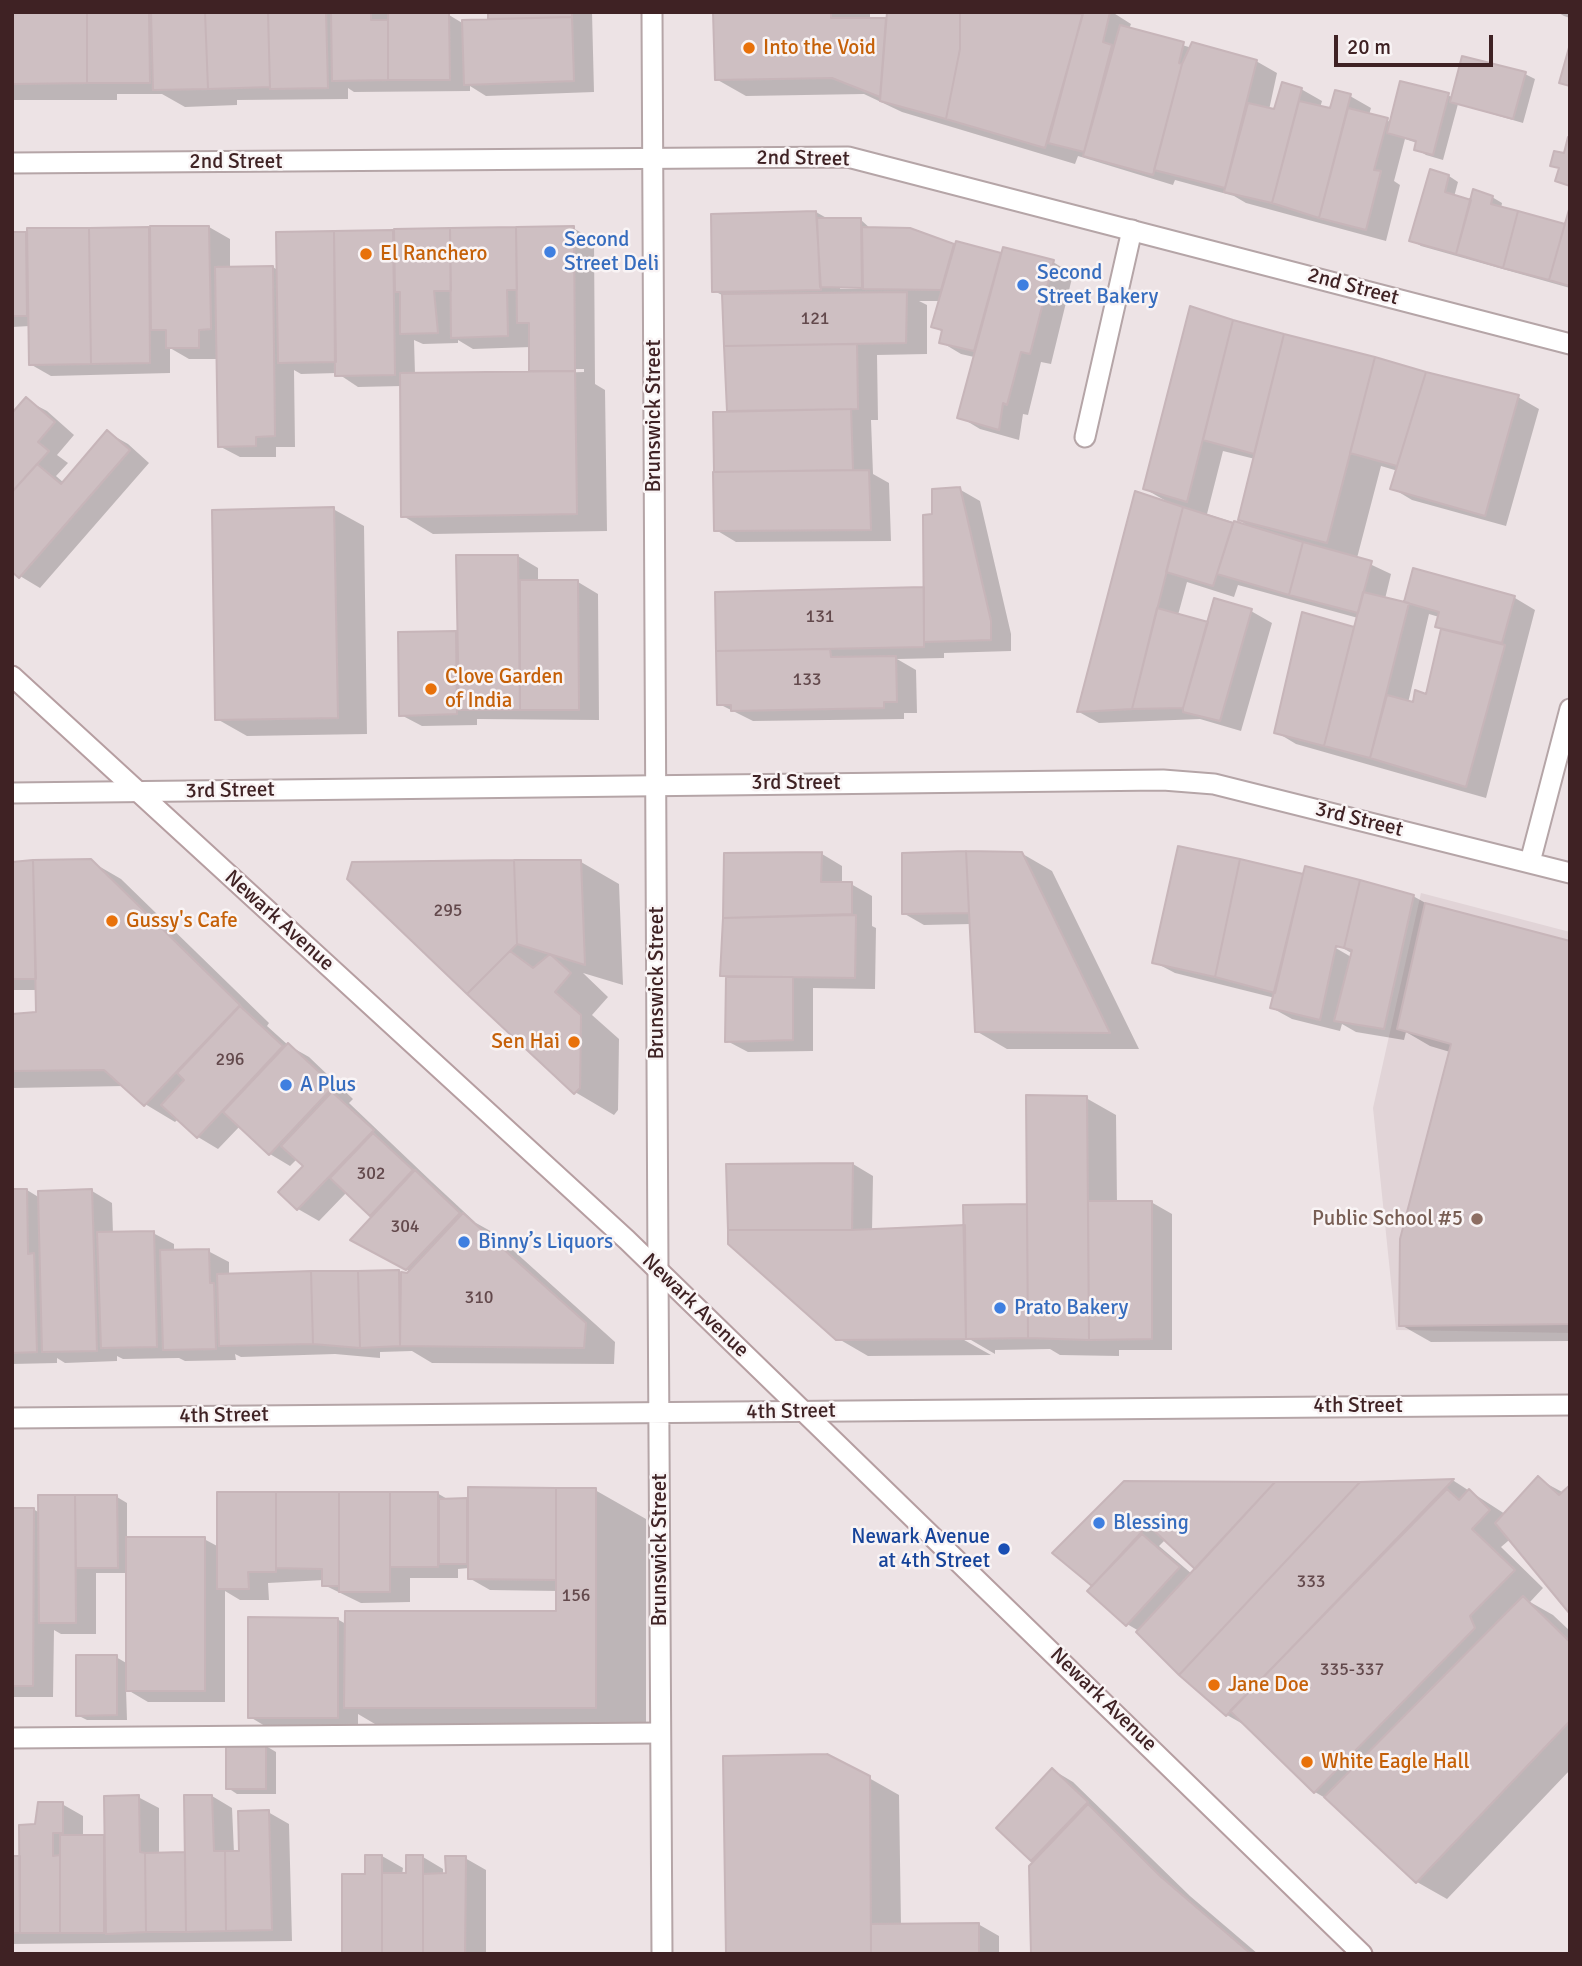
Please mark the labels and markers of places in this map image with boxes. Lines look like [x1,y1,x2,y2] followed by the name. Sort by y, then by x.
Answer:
[763,35,876,61] place label: Into the Void
[741,40,757,56] marker: Into the Void
[564,227,659,277] place label: Second Street Deli
[380,241,487,267] place label: El Ranchero
[542,244,558,260] marker: Second Street Deli
[358,246,374,262] marker: El Ranchero
[1037,260,1158,310] place label: Second Street Bakery
[1015,277,1031,293] marker: Second Street Bakery
[445,664,564,714] place label: Clove Garden of India
[423,681,439,697] marker: Clove Garden of India
[126,908,238,934] place label: Gussy's Cafe
[104,913,120,929] marker: Gussy's Cafe
[491,1029,560,1055] place label: Sen Hai
[566,1034,582,1050] marker: Sen Hai
[300,1072,356,1098] place label: A Plus
[278,1077,294,1093] marker: A Plus
[1312,1206,1463,1232] place label: Public School #5
[1469,1211,1485,1227] marker: Public School #5
[478,1229,613,1255] place label: Binny’s Liquors
[456,1234,472,1250] marker: Binny’s Liquors
[1014,1295,1128,1321] place label: Prato Bakery
[992,1300,1008,1316] marker: Prato Bakery
[1113,1510,1189,1536] place label: Blessing
[1091,1515,1107,1531] marker: Blessing
[851,1524,990,1574] place label: Newark Avenue at 4th Street
[996,1541,1012,1557] marker: Newark Avenue at 4th Street
[1228,1672,1309,1698] place label: Jane Doe
[1206,1677,1222,1693] marker: Jane Doe
[1321,1749,1470,1775] place label: White Eagle Hall
[1299,1754,1315,1770] marker: White Eagle Hall

